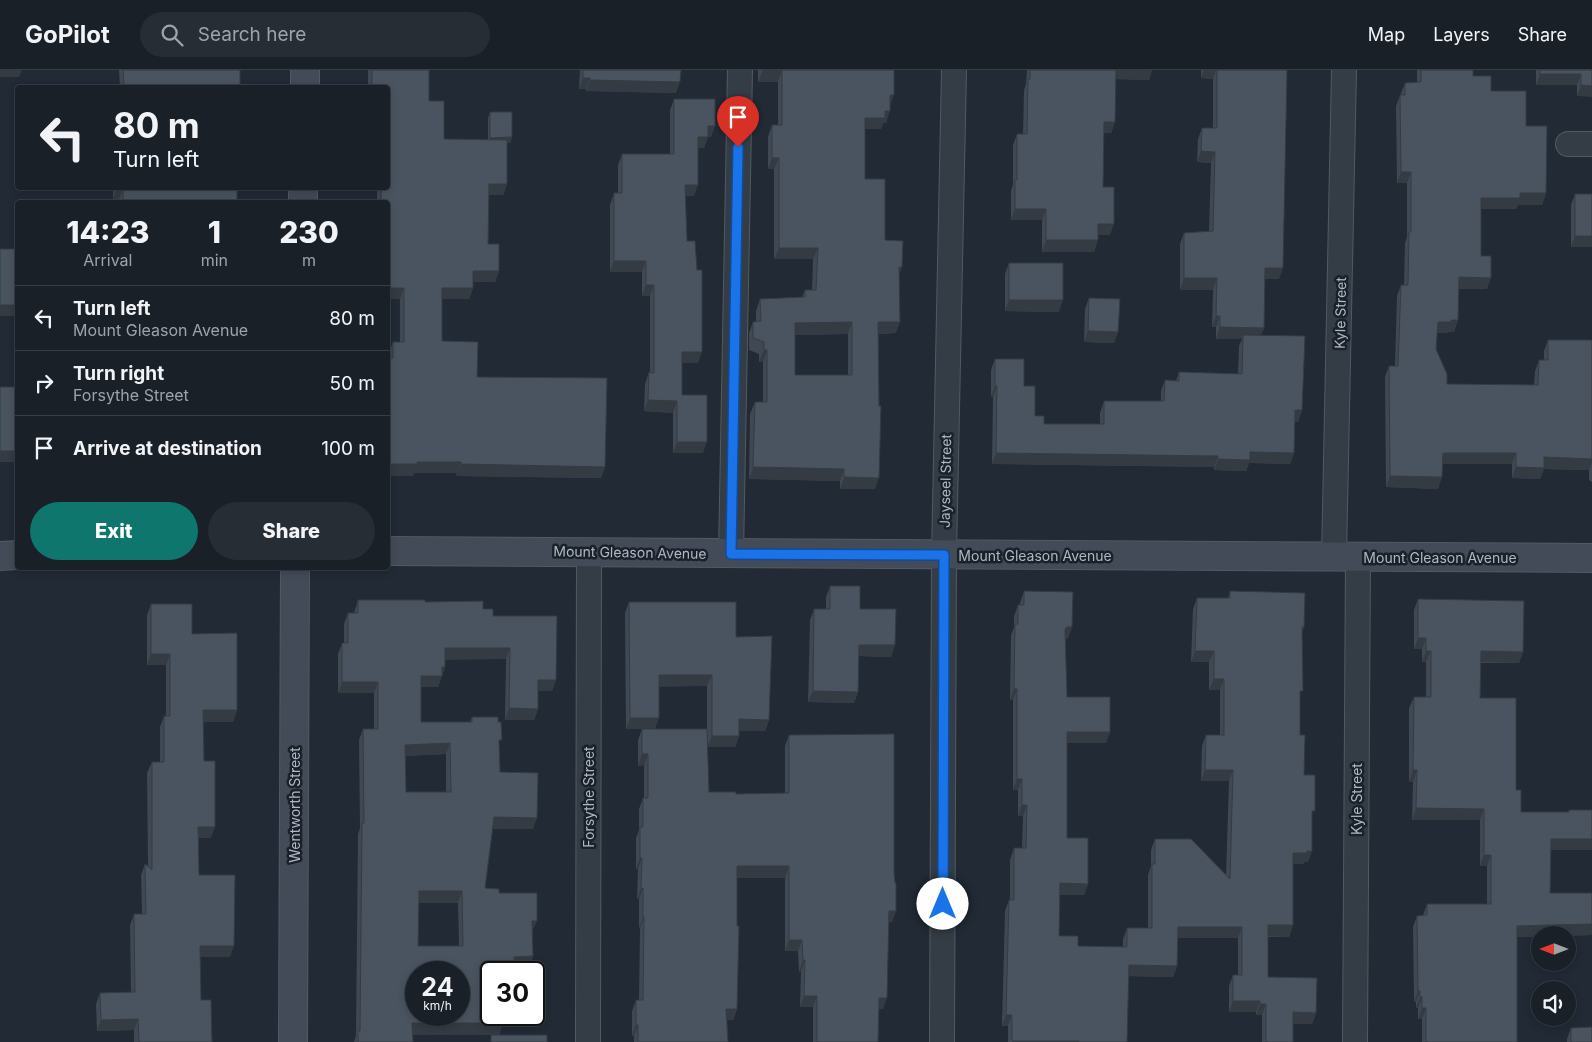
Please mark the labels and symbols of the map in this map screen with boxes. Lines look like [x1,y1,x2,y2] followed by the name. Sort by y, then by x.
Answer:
[717,96,759,147] pin
[1331,277,1349,349] street label: Kyle Street
[936,433,954,528] street label: Jayseel Street
[553,542,707,562] street label: Mount Gleason Avenue
[958,547,1112,564] street label: Mount Gleason Avenue
[1363,549,1517,566] street label: Mount Gleason Avenue
[580,746,597,848] street label: Forsythe Street
[286,747,303,863] street label: Wentworth Street
[1348,763,1365,835] street label: Kyle Street
[916,877,968,929] position arrow
[1531,926,1576,971] north arrow
[480,961,545,1026] speed limit sign: 30

